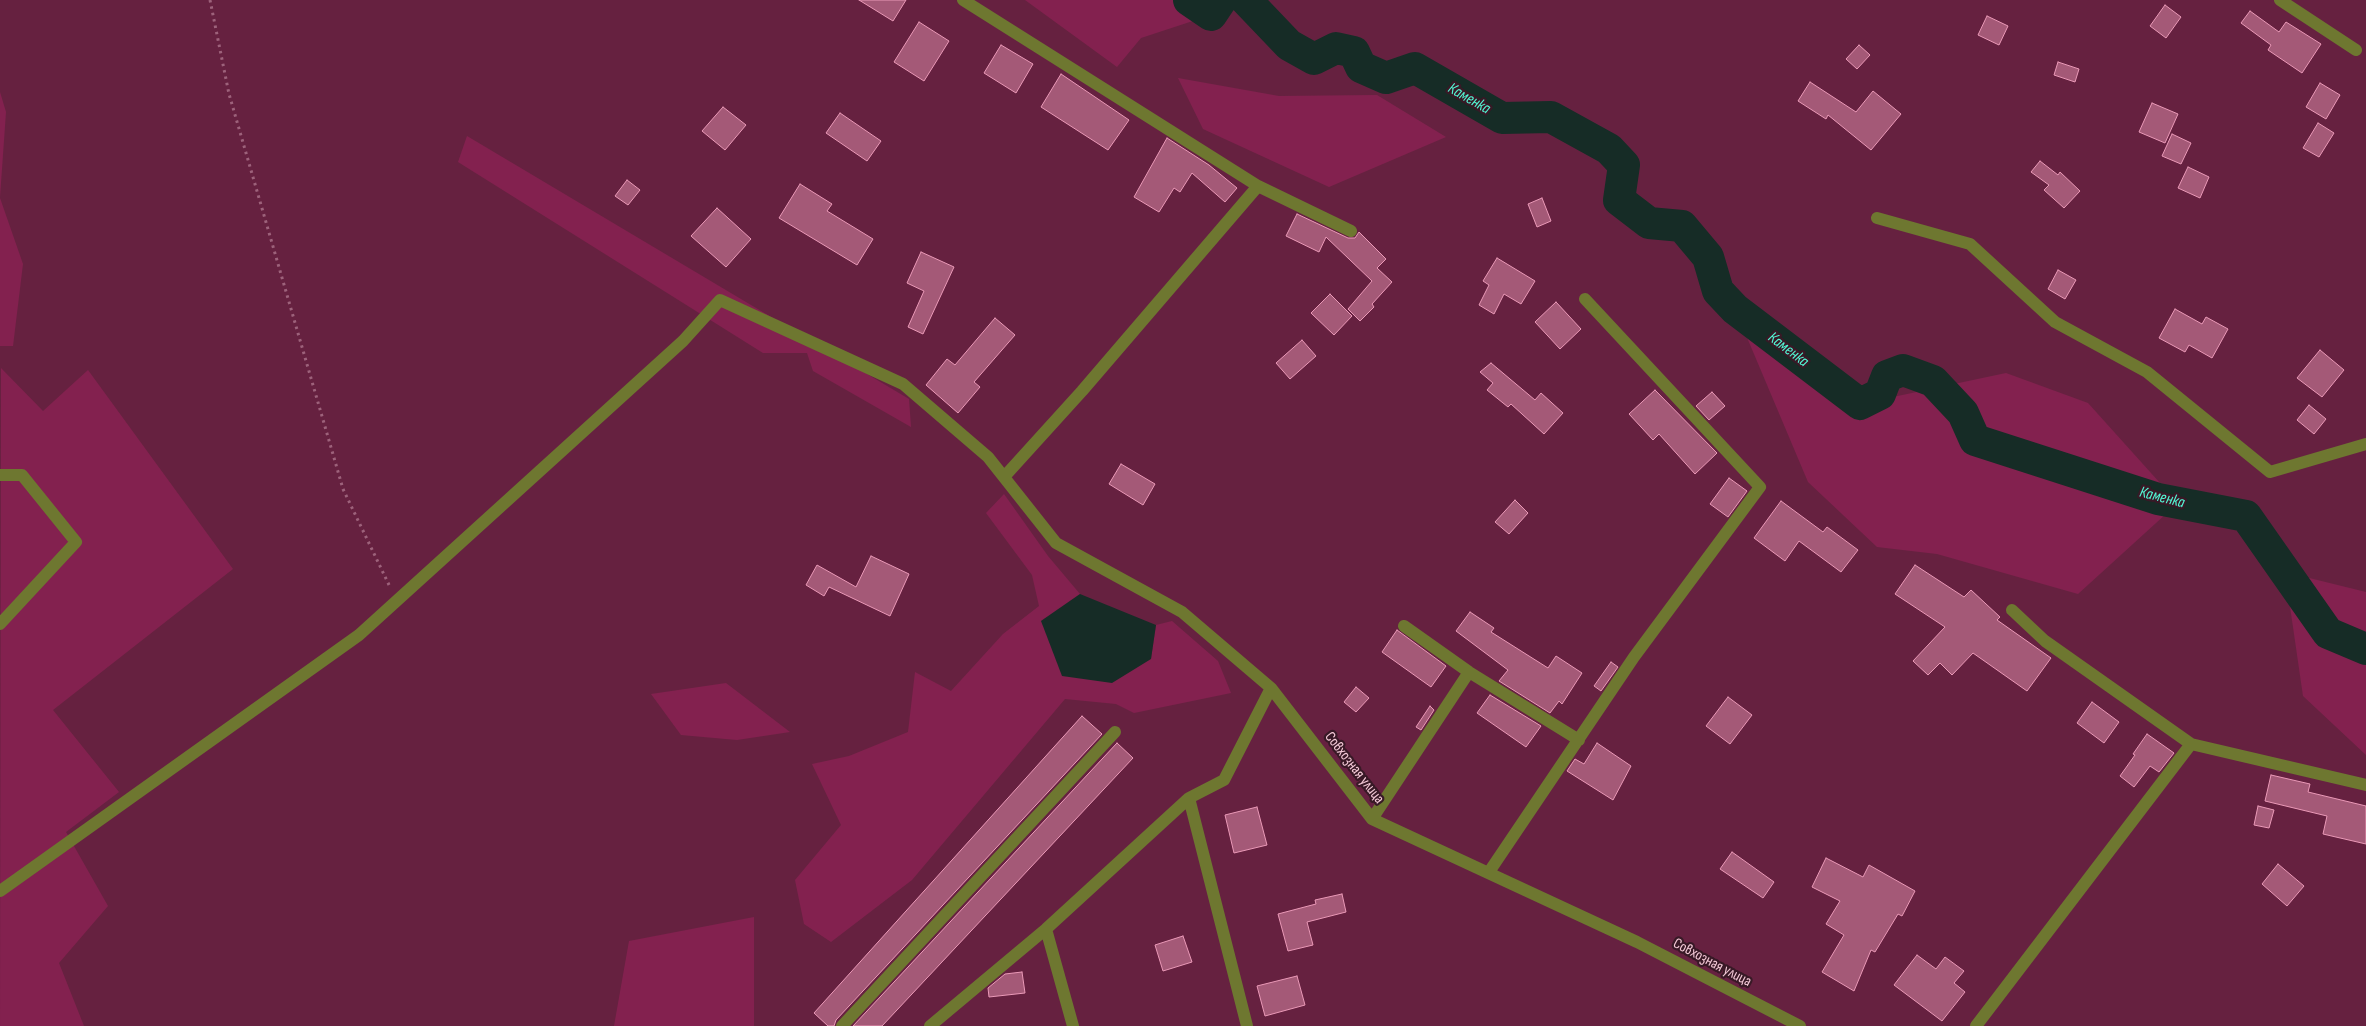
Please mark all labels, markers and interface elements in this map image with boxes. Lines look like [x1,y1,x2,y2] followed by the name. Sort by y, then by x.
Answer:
[1444,79,1494,119] water label: Каменка
[1764,328,1812,372] water label: Каменка
[2137,483,2187,513] water label: Каменка
[1320,729,1388,807] street label: Совхозная улица
[1670,935,1754,991] street label: Совхозная улица

